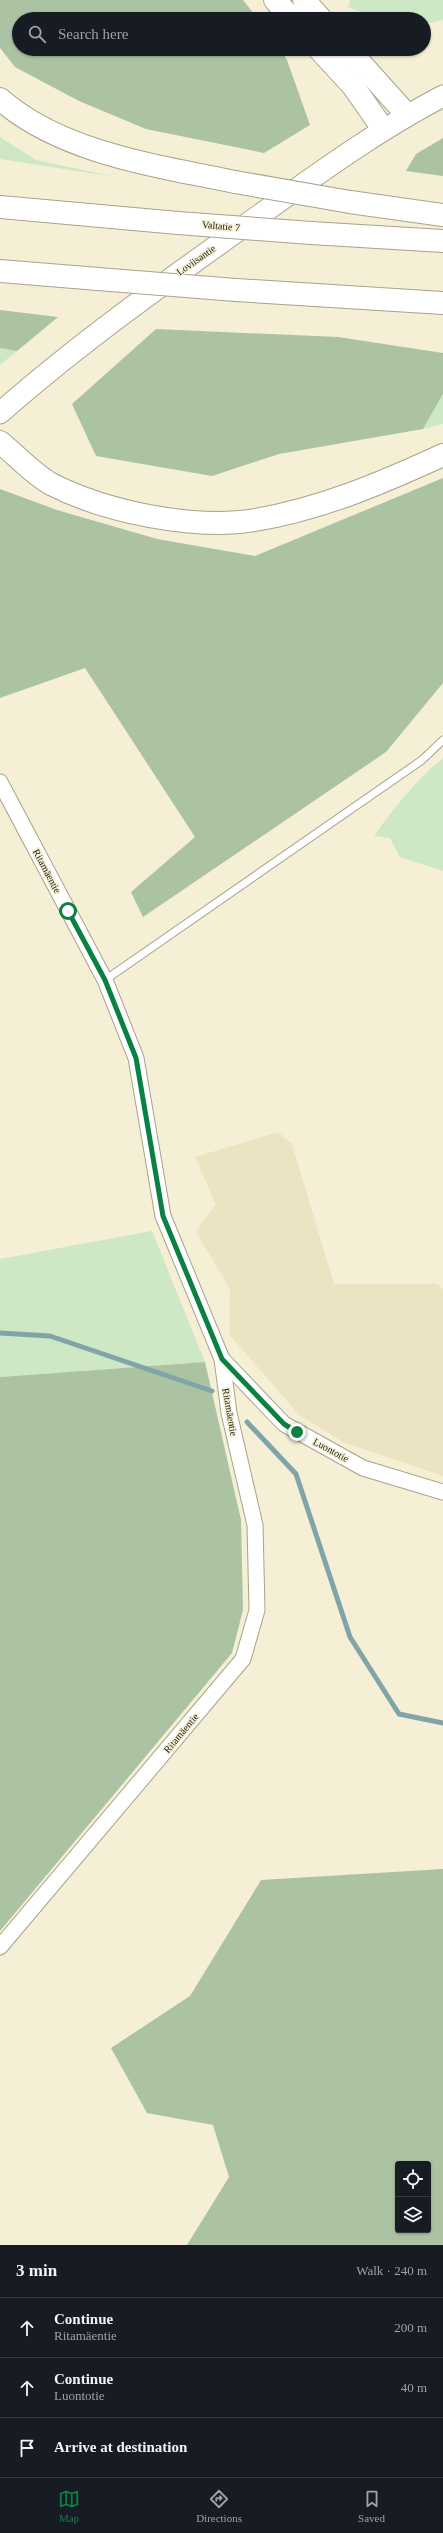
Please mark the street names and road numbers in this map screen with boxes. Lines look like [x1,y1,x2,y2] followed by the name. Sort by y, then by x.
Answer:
[202,219,240,233] street label: Valtatie 7
[174,242,218,277] street label: Loviisantie
[31,847,63,895] street label: Ritamäentie
[220,1387,240,1437] street label: Ritamäentie
[311,1436,351,1465] street label: Luontotie
[161,1711,201,1755] street label: Ritamäentie

